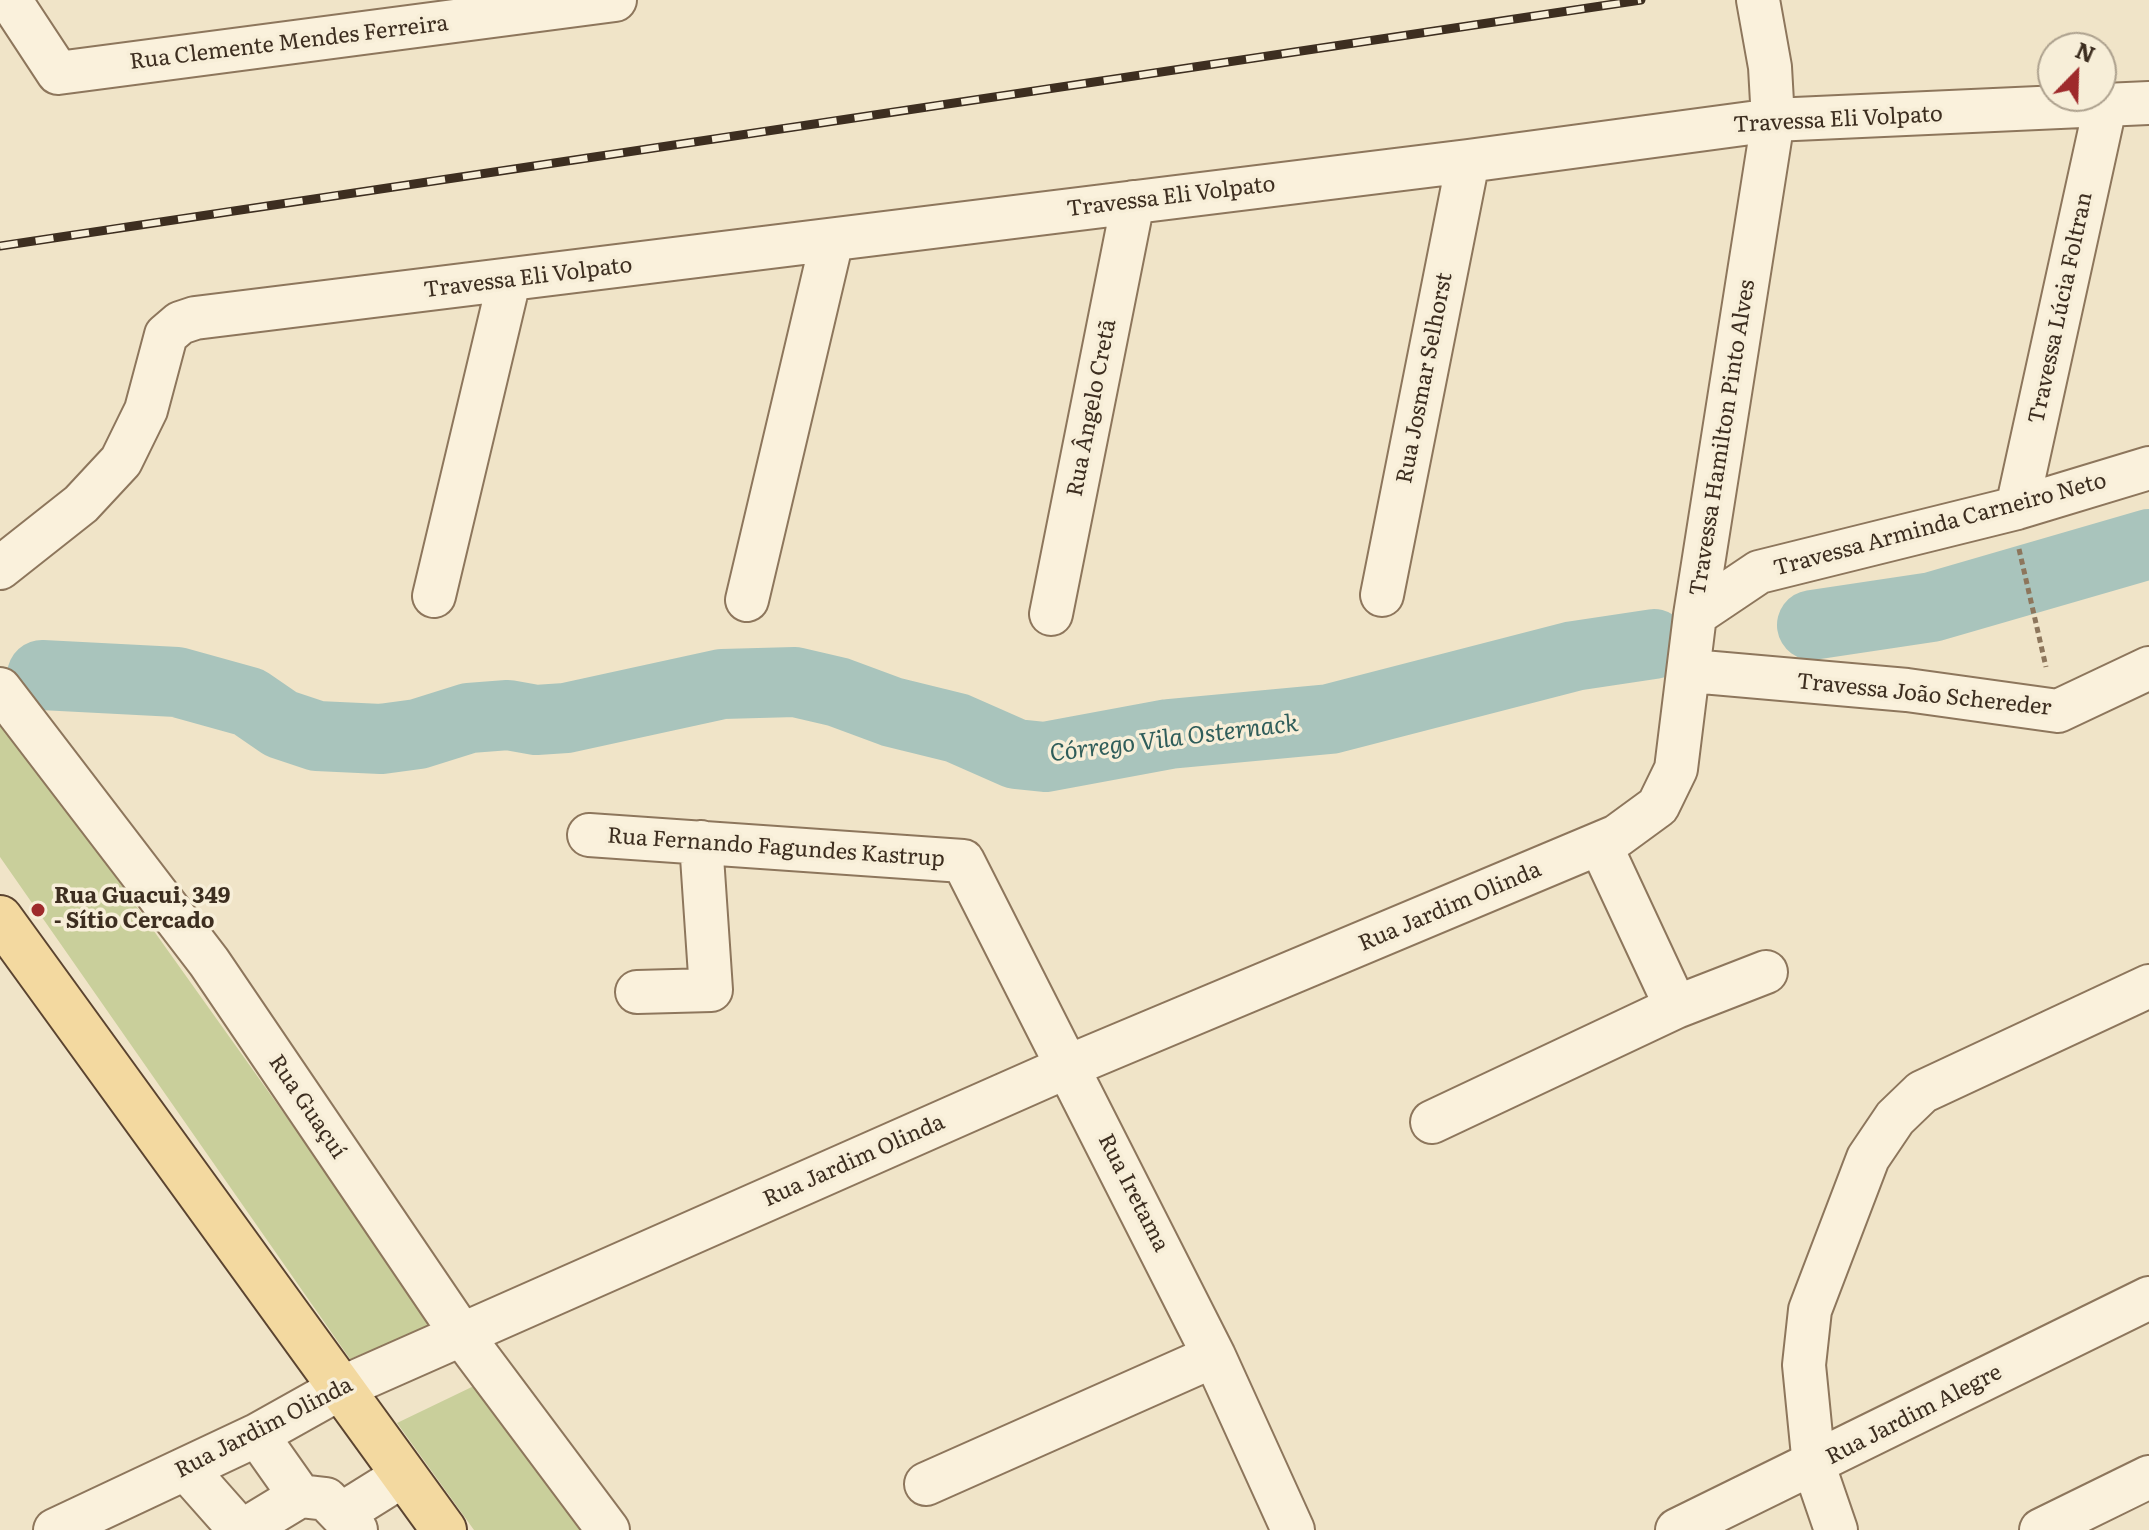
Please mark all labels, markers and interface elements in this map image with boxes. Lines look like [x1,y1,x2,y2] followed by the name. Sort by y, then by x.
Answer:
[128,10,450,76] street label: Rua Clemente Mendes Ferreira
[2037,32,2117,112] north arrow
[2071,32,2101,70] text: N
[1732,101,1944,139] street label: Travessa Eli Volpato
[1065,171,1277,223] street label: Travessa Eli Volpato
[2024,190,2098,426] street label: Travessa Lúcia Foltran
[422,252,634,304] street label: Travessa Eli Volpato
[1392,270,1458,486] street label: Rua Josmar Selhorst
[1685,278,1761,598] street label: Travessa Hamilton Pinto Alves
[1062,317,1122,499] street label: Rua Ângelo Cretã
[1771,468,2109,582] street label: Travessa Arminda Carneiro Neto
[1795,668,2053,722] street label: Travessa João Schereder
[1048,709,1300,769] water label: Córrego Vila Osternack
[606,823,946,873] street label: Rua Fernando Fagundes Kastrup
[1355,857,1545,957] street label: Rua Jardim Olinda
[54,884,231,936] place label: Rua Guacui, 349 - Sítio Cercado
[29,901,47,919] marker: Rua Guacui, 349 - Sítio Cercado
[263,1050,351,1164] street label: Rua Guaçuí
[759,1109,949,1213] street label: Rua Jardim Olinda
[1092,1130,1174,1256] street label: Rua Iretama
[1822,1359,2006,1471] street label: Rua Jardim Alegre
[171,1372,357,1484] street label: Rua Jardim Olinda

